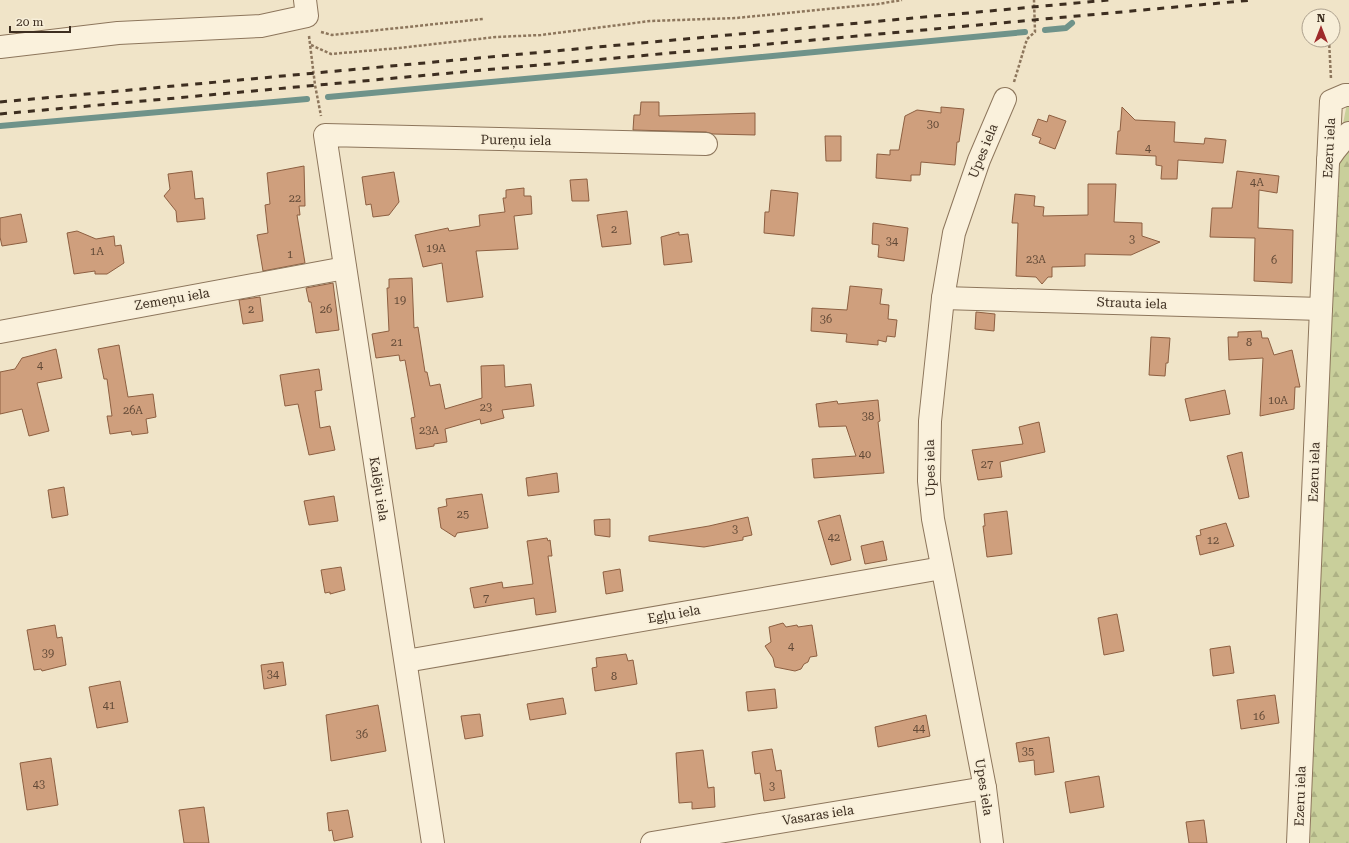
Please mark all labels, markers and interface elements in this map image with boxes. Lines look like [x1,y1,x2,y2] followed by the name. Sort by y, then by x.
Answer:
[10,8,70,34] scale bar
[1301,8,1341,48] north arrow
[1317,12,1326,25] text: N
[16,15,43,29] text: 20 m
[1320,117,1338,179] street label: Ezeru iela
[927,118,939,131] house number: 30
[965,122,1001,180] street label: Upes iela
[480,132,552,149] street label: Pureņu iela
[1145,142,1152,155] house number: 4
[1250,176,1264,189] house number: 4A
[289,192,301,205] house number: 22
[611,223,617,236] house number: 2
[1129,233,1135,246] house number: 3
[886,235,899,248] house number: 34
[426,242,446,255] house number: 19A
[90,245,104,258] house number: 1A
[287,248,293,261] house number: 1
[1026,253,1046,266] house number: 23A
[1271,254,1277,267] house number: 6
[133,285,211,314] street label: Zemeņu iela
[394,294,406,307] house number: 19
[1096,294,1168,312] street label: Strauta iela
[248,303,254,316] house number: 2
[320,303,332,316] house number: 26
[820,313,832,326] house number: 36
[391,336,403,349] house number: 21
[1246,336,1252,349] house number: 8
[37,359,44,372] house number: 4
[1268,394,1288,407] house number: 10A
[480,401,492,414] house number: 23
[123,404,143,417] house number: 26A
[862,410,874,423] house number: 38
[419,424,439,437] house number: 23A
[922,439,938,497] street label: Upes iela
[1305,441,1323,503] street label: Ezeru iela
[859,448,871,461] house number: 40
[367,456,391,522] street label: Kalēju iela
[981,458,993,471] house number: 27
[457,508,469,521] house number: 25
[732,523,738,536] house number: 3
[828,531,840,544] house number: 42
[1207,534,1219,547] house number: 12
[483,592,489,605] house number: 7
[646,602,702,627] street label: Egļu iela
[788,640,795,653] house number: 4
[42,647,54,660] house number: 39
[267,668,280,681] house number: 34
[611,670,617,683] house number: 8
[103,699,115,712] house number: 41
[1253,710,1265,723] house number: 16
[913,722,926,735] house number: 44
[356,728,368,741] house number: 36
[1022,745,1034,758] house number: 35
[972,757,996,817] street label: Upes iela
[1291,765,1309,827] street label: Ezeru iela
[33,778,45,791] house number: 43
[769,780,775,793] house number: 3
[781,802,855,828] street label: Vasaras iela

